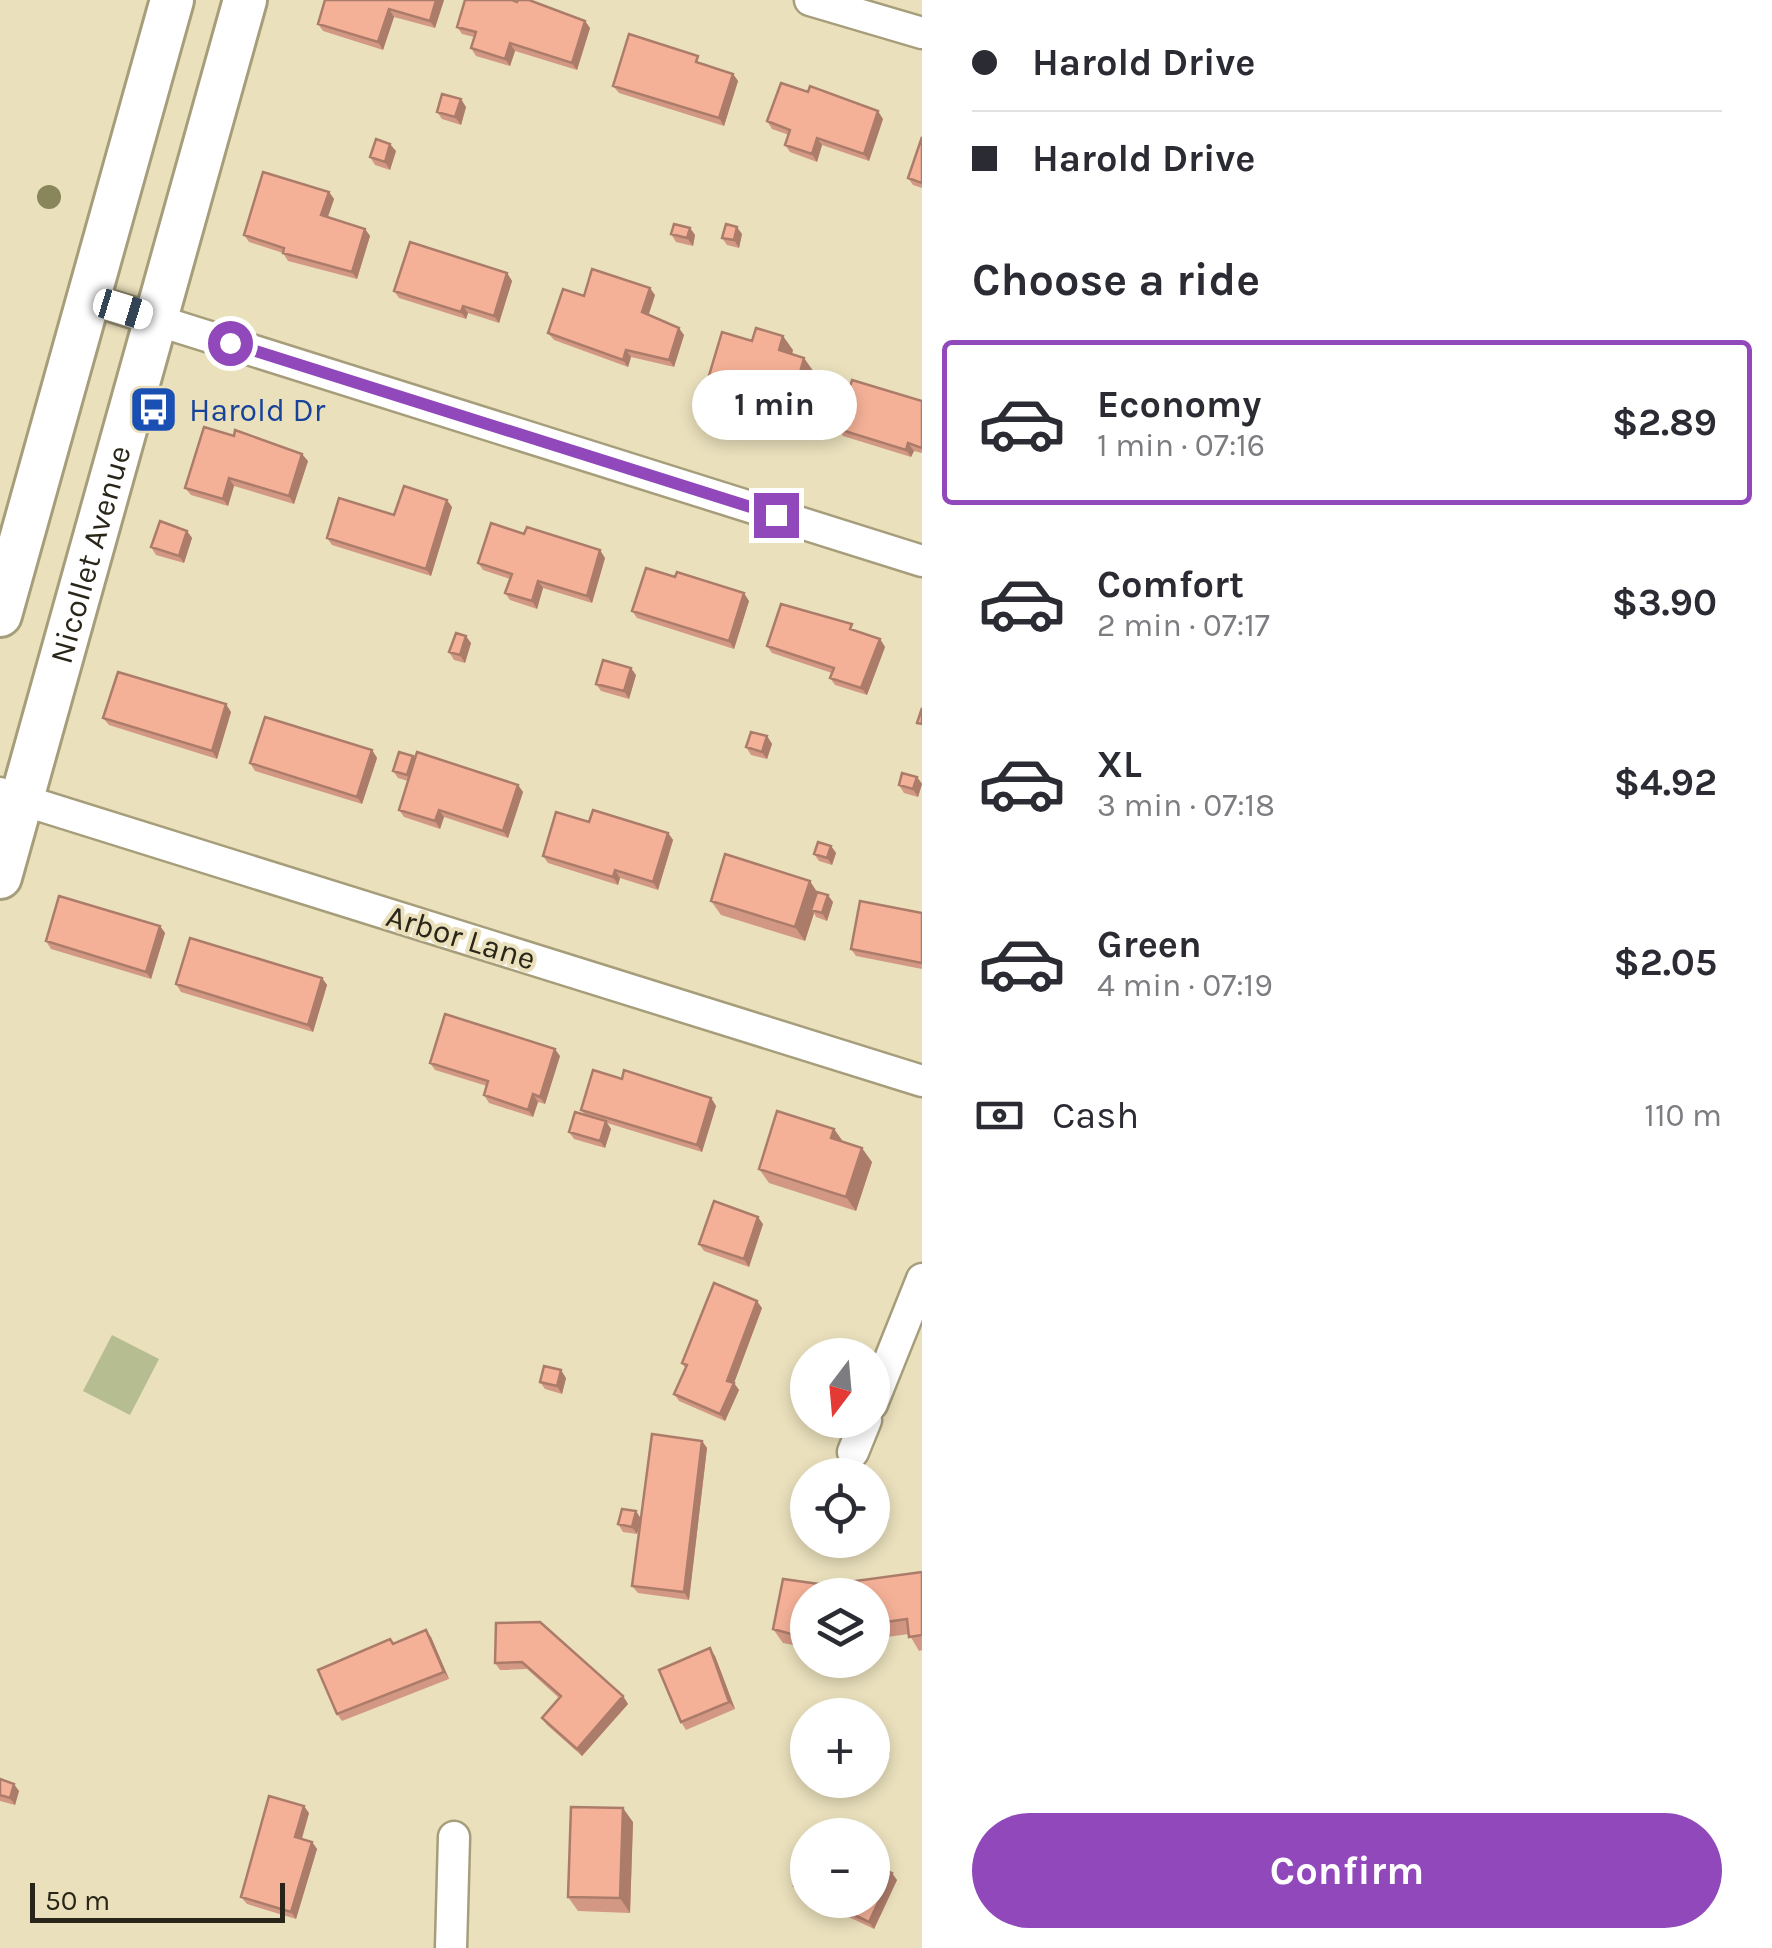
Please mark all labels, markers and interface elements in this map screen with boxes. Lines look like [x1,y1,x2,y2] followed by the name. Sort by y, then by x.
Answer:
[1032,40,1255,85] text: Harold Drive
[1032,136,1255,181] text: Harold Drive
[972,254,1260,306] text: Choose a ride
[90,286,156,332] car
[208,321,253,366] route start
[694,370,858,440] callout: 1 min
[977,378,1067,468] icon: car
[1097,382,1261,427] text: Economy
[128,384,180,436] bus stop icon: Harold Dr
[734,386,815,423] text: 1 min
[189,392,326,429] place label: Harold Dr
[1612,400,1717,445] text: $2.89
[1097,427,1265,464] text: 1 min · 07:16
[43,441,139,668] street label: Nicollet Avenue
[754,493,799,538] route end
[977,558,1067,648] icon: car
[1097,562,1244,607] text: Comfort
[1612,580,1717,625] text: $3.90
[1097,607,1270,644] text: 2 min · 07:17
[977,738,1067,828] icon: car
[1097,742,1142,787] text: XL
[1614,760,1717,805] text: $4.92
[1097,787,1275,824] text: 3 min · 07:18
[382,897,540,978] street label: Arbor Lane
[977,918,1067,1008] icon: car
[1097,922,1202,967] text: Green
[1614,940,1717,985] text: $2.05
[1097,967,1273,1004] text: 4 min · 07:19
[972,1088,1027,1143] icon: cash
[1052,1093,1139,1138] text: Cash
[1644,1097,1722,1134] text: 110 m
[790,1338,890,1438] north arrow
[790,1338,890,1918] map controls
[790,1458,890,1558] button: locate
[790,1578,890,1678] button: layers
[790,1698,890,1798] button: +
[972,1813,1722,1928] button: Confirm
[790,1818,890,1918] button: −
[30,1878,285,1922] scale bar
[45,1884,110,1917] text: 50 m

